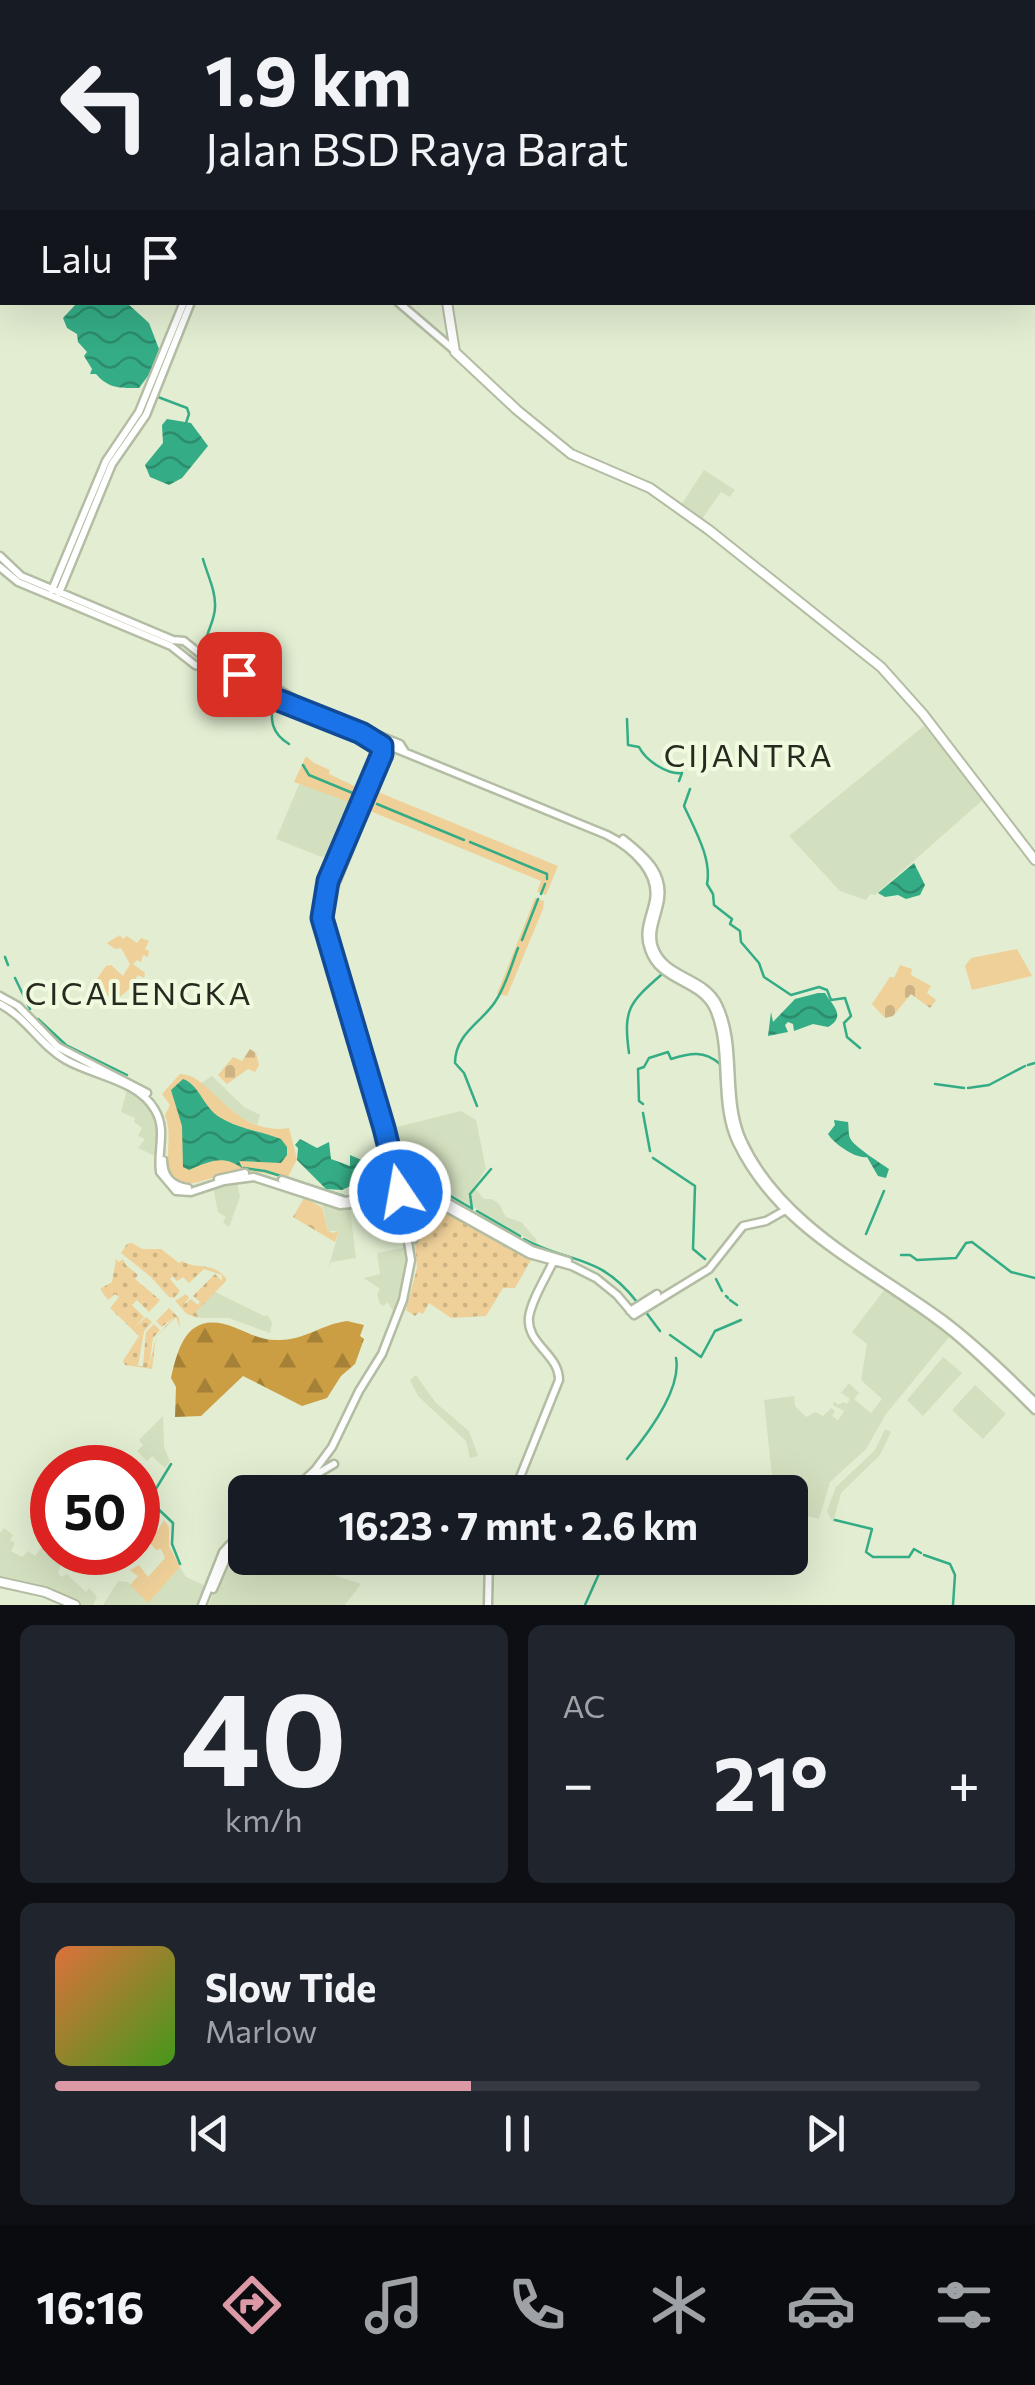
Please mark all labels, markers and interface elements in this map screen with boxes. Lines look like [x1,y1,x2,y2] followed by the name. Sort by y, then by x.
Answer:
[205,35,412,120] text: 1.9 km
[40,40,170,170] icon: left
[205,120,628,175] text: Jalan BSD Raya Barat
[133,230,188,285] icon: arrive
[40,234,113,281] text: Lalu
[197,632,282,717] pin
[212,647,267,702] icon: arrive
[664,734,834,774] district label: CIJANTRA
[25,972,253,1012] district label: CICALENGKA
[348,1140,452,1244] position arrow
[30,1445,160,1575] speed limit sign: 50
[338,1501,698,1548] text: 16:23 · 7 mnt · 2.6 km
[181,1654,347,1813] text: 40
[563,1685,606,1725] text: AC
[713,1735,828,1826] text: 21°
[563,1748,594,1815] text: −
[948,1748,980,1815] text: +
[225,1799,303,1839] text: km/h
[205,1963,376,2010] text: Slow Tide
[205,2010,317,2050] text: Marlow
[182,2106,237,2161] icon: previous
[490,2106,545,2161] icon: pause
[798,2106,853,2161] icon: next
[217,2270,287,2340] icon: directions
[359,2270,429,2340] icon: music
[502,2270,572,2340] icon: phone
[644,2270,714,2340] icon: climate
[786,2270,856,2340] icon: car
[929,2270,999,2340] icon: filters
[36,2278,144,2333] text: 16:16

